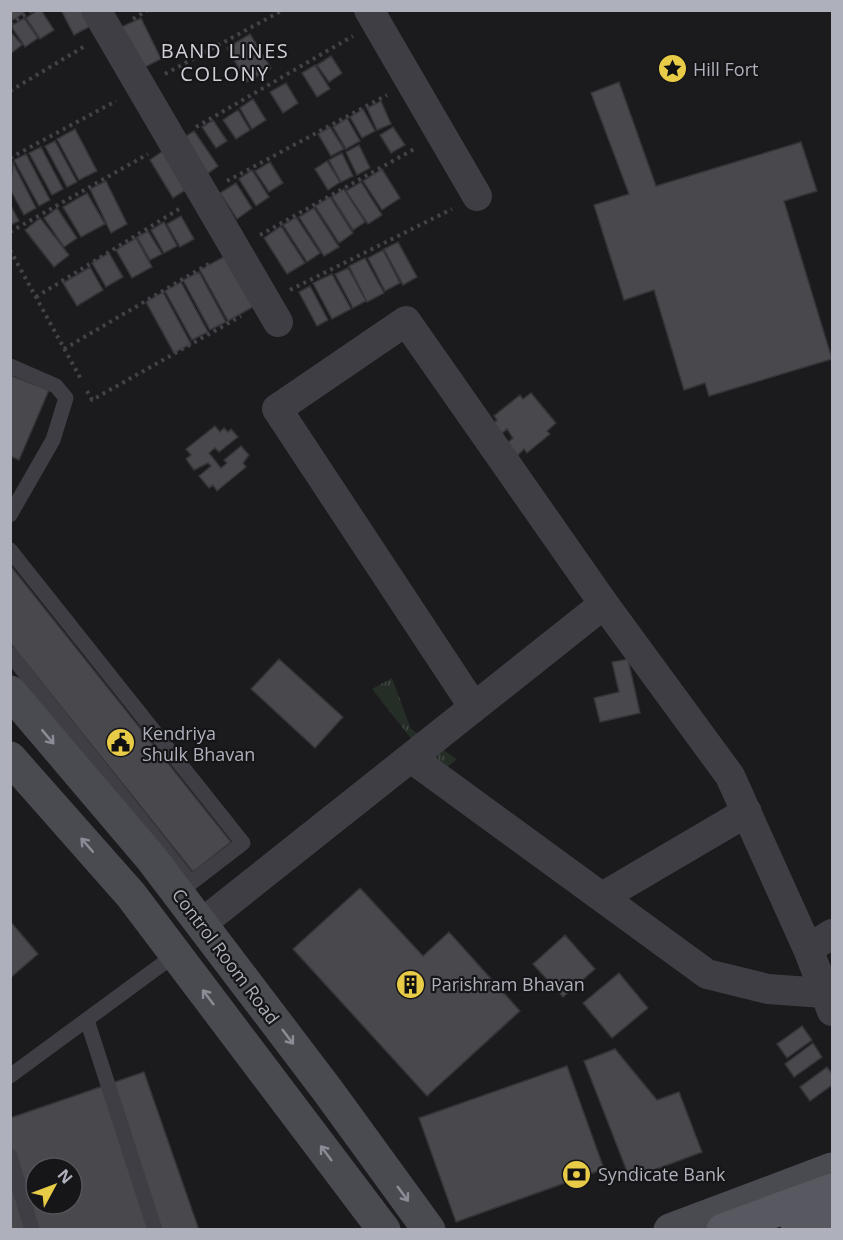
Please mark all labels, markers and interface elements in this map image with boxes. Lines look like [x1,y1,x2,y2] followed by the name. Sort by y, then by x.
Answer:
[161,37,289,87] district label: BAND LINES COLONY
[656,53,688,85] place icon: Hill Fort
[693,57,758,81] place label: Hill Fort
[142,721,255,766] place label: Kendriya Shulk Bhavan
[105,727,137,759] public building icon: Kendriya Shulk Bhavan
[41,729,55,744] one-way arrow
[80,837,93,853] one-way arrow
[167,883,285,1029] street label: Control Room Road
[394,968,426,1000] building icon: Parishram Bhavan
[431,972,585,996] place label: Parishram Bhavan
[202,990,214,1006] one-way arrow
[281,1029,294,1045] one-way arrow
[320,1145,332,1161] one-way arrow
[24,1156,84,1216] north arrow
[561,1158,593,1190] bank icon: Syndicate Bank
[598,1162,726,1186] place label: Syndicate Bank
[53,1164,78,1188] text: N
[397,1186,409,1202] one-way arrow

